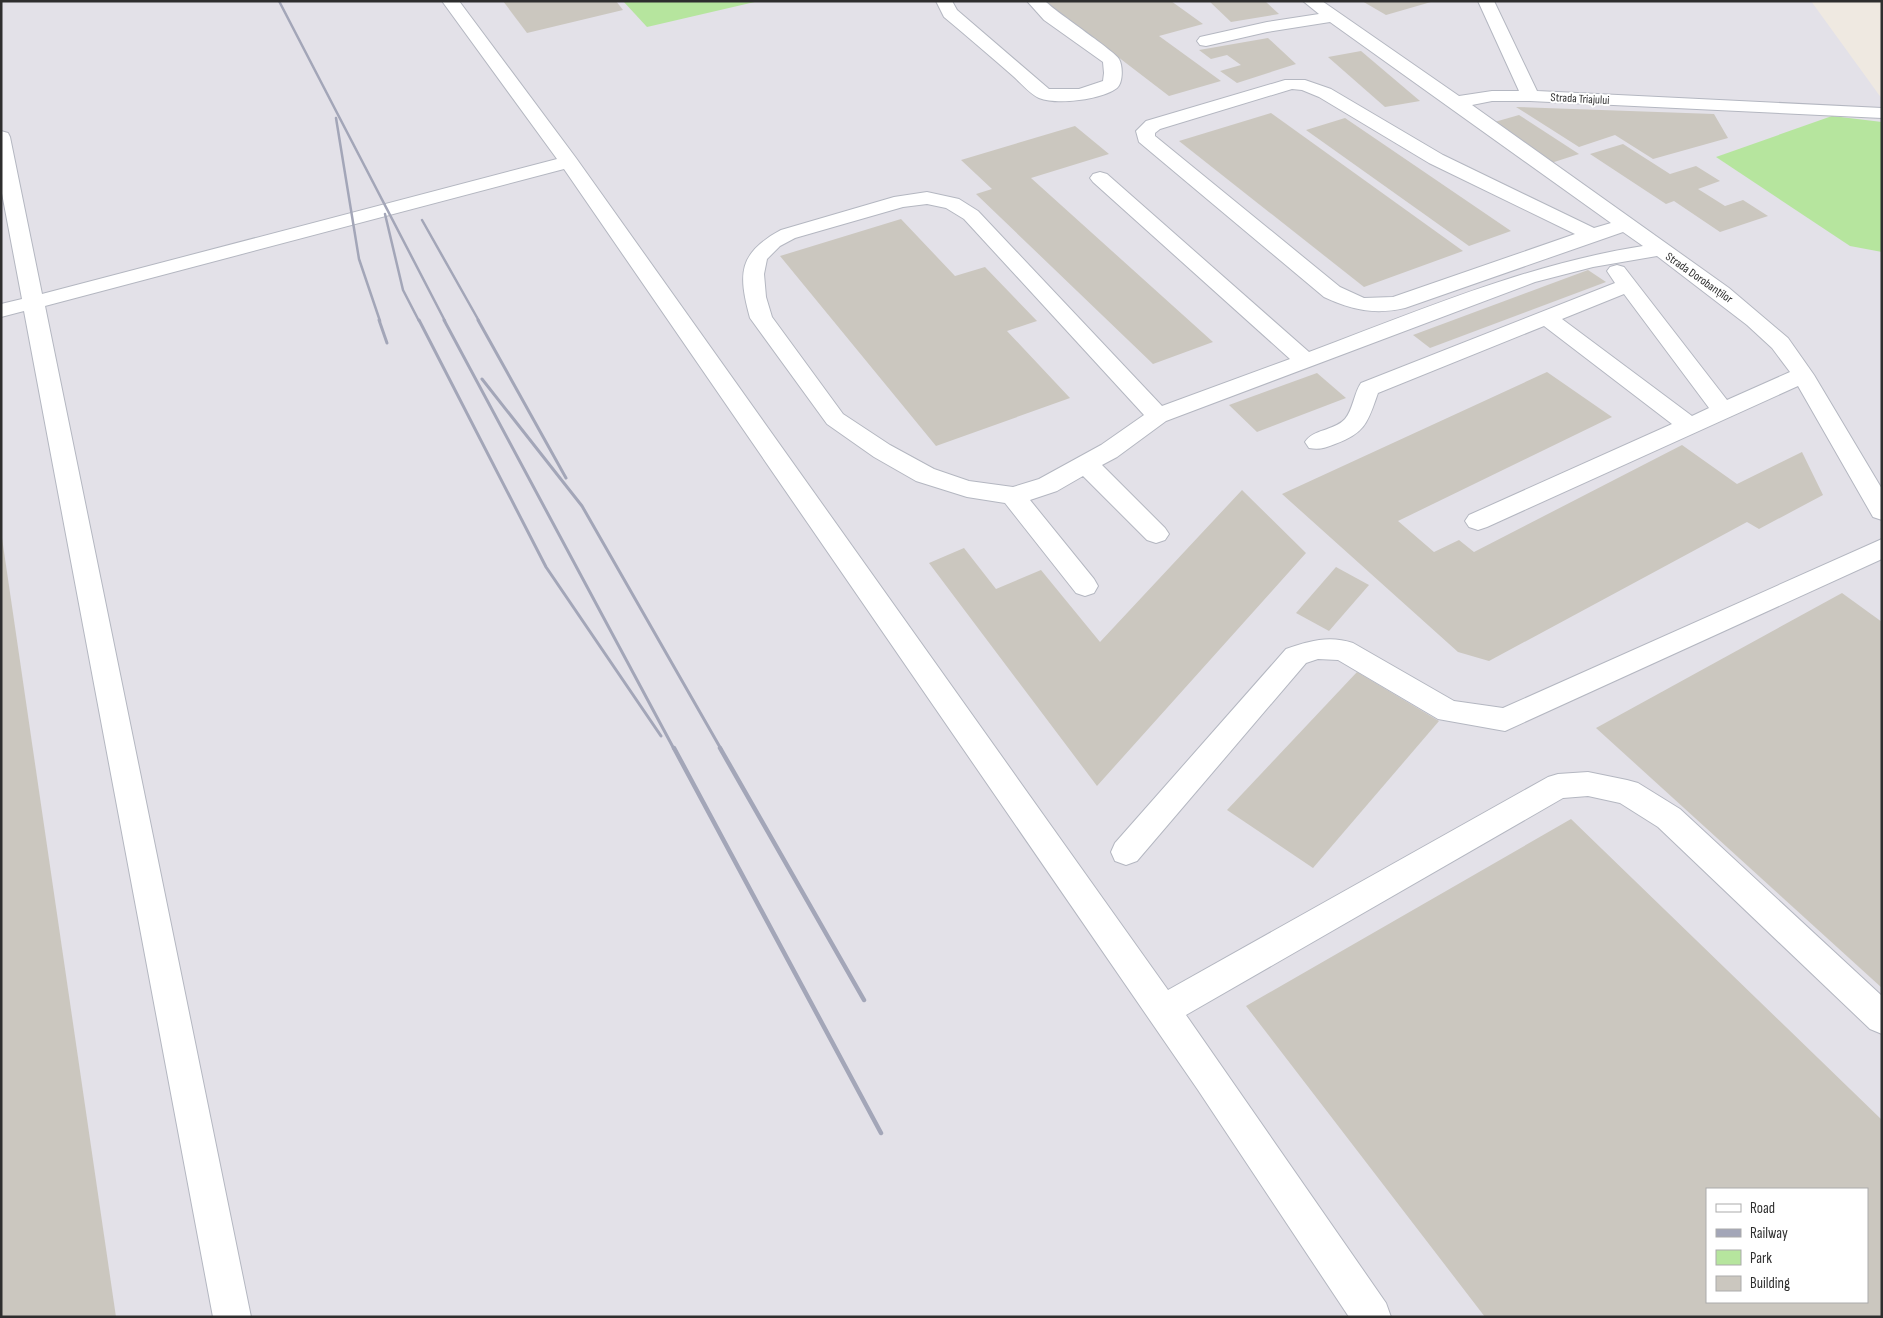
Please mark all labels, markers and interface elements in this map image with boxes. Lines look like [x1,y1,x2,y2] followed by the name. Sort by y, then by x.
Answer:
[1550,90,1610,108] street label: Strada Triajului
[1662,249,1736,307] street label: Strada Dorobanților
[1706,1188,1868,1303] legend
[1750,1199,1775,1218] text: Road
[1750,1224,1788,1243] text: Railway
[1750,1249,1772,1268] text: Park
[1750,1274,1790,1293] text: Building

